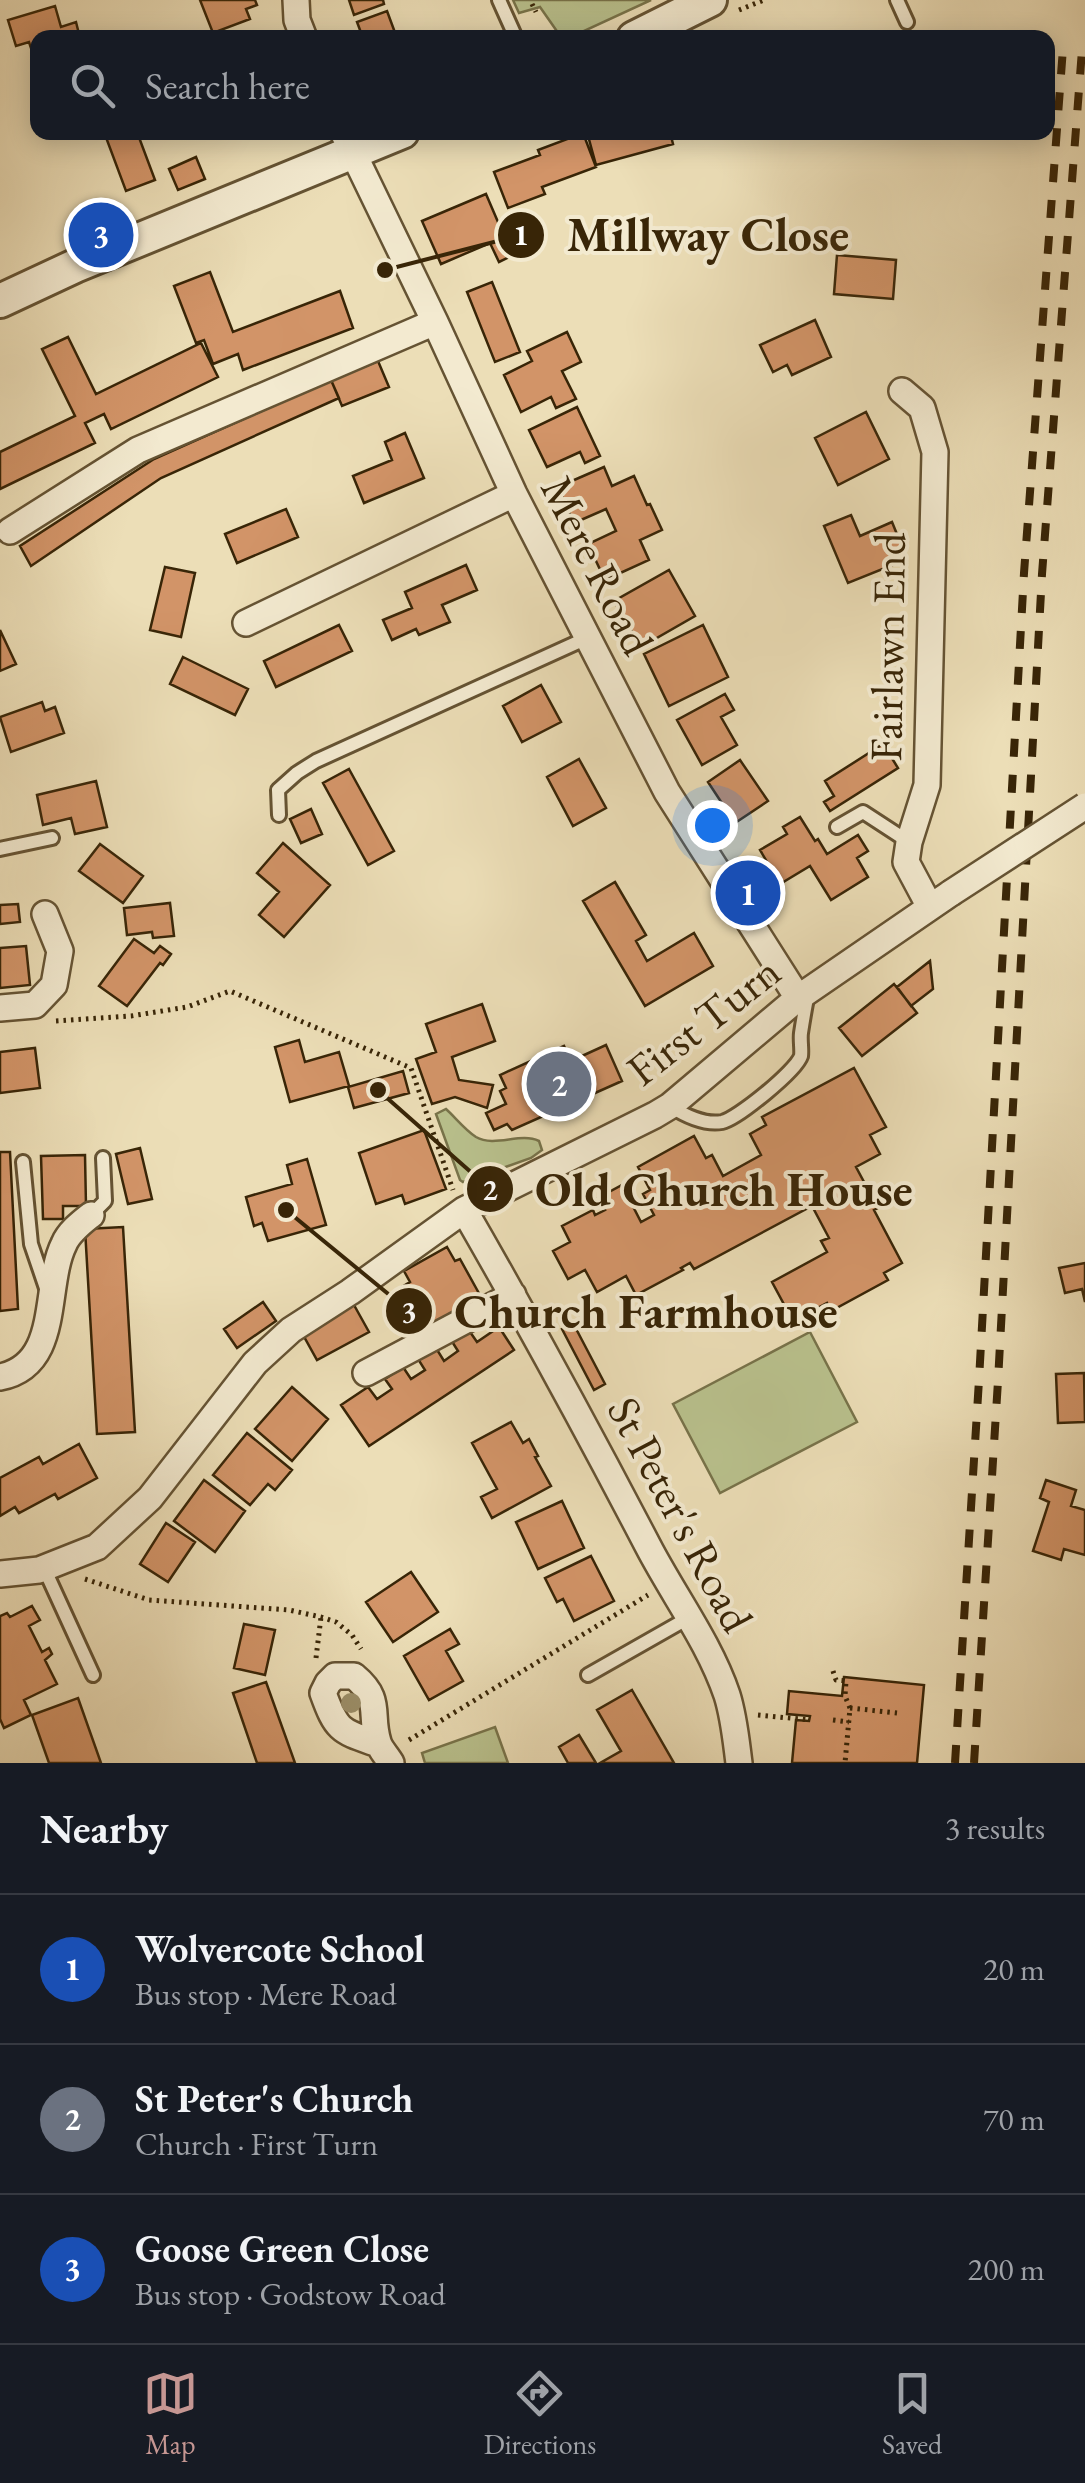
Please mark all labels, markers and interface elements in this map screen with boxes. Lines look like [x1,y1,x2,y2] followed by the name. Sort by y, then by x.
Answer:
[30,30,1055,140] search box
[65,58,120,113] icon: search
[145,61,310,110] text: Search here
[496,196,869,274] callout: Millway Close
[68,198,134,272] pin: 3
[567,203,849,265] text: Millway Close
[513,215,529,254] text: 1
[528,466,668,664] street label: Mere Road
[856,532,918,762] street label: Fairlawn End
[687,800,738,851] your location
[716,856,780,930] pin: 1
[614,942,792,1098] street label: First Turn
[526,1046,592,1122] pin: 2
[465,1150,933,1228] callout: Old Church House
[535,1158,913,1220] text: Old Church House
[482,1170,498,1209] text: 2
[384,1272,858,1350] callout: Church Farmhouse
[454,1280,838,1342] text: Church Farmhouse
[401,1292,417,1331] text: 3
[595,1387,767,1642] street label: St Peter's Road
[40,1801,169,1856] text: Nearby
[945,1807,1045,1849] text: 3 results
[135,1924,425,1973] text: Wolvercote School
[64,1948,81,1990] text: 1
[983,1948,1045,1990] text: 20 m
[135,1973,397,2015] text: Bus stop · Mere Road
[135,2074,413,2123] text: St Peter's Church
[64,2098,81,2140] text: 2
[983,2098,1045,2140] text: 70 m
[135,2123,378,2165] text: Church · First Turn
[135,2224,429,2273] text: Goose Green Close
[64,2248,81,2290] text: 3
[968,2248,1045,2290] text: 200 m
[135,2273,446,2315] text: Bus stop · Godstow Road
[143,2366,198,2462] tab: Map
[484,2366,596,2462] tab: Directions
[882,2366,942,2462] tab: Saved

